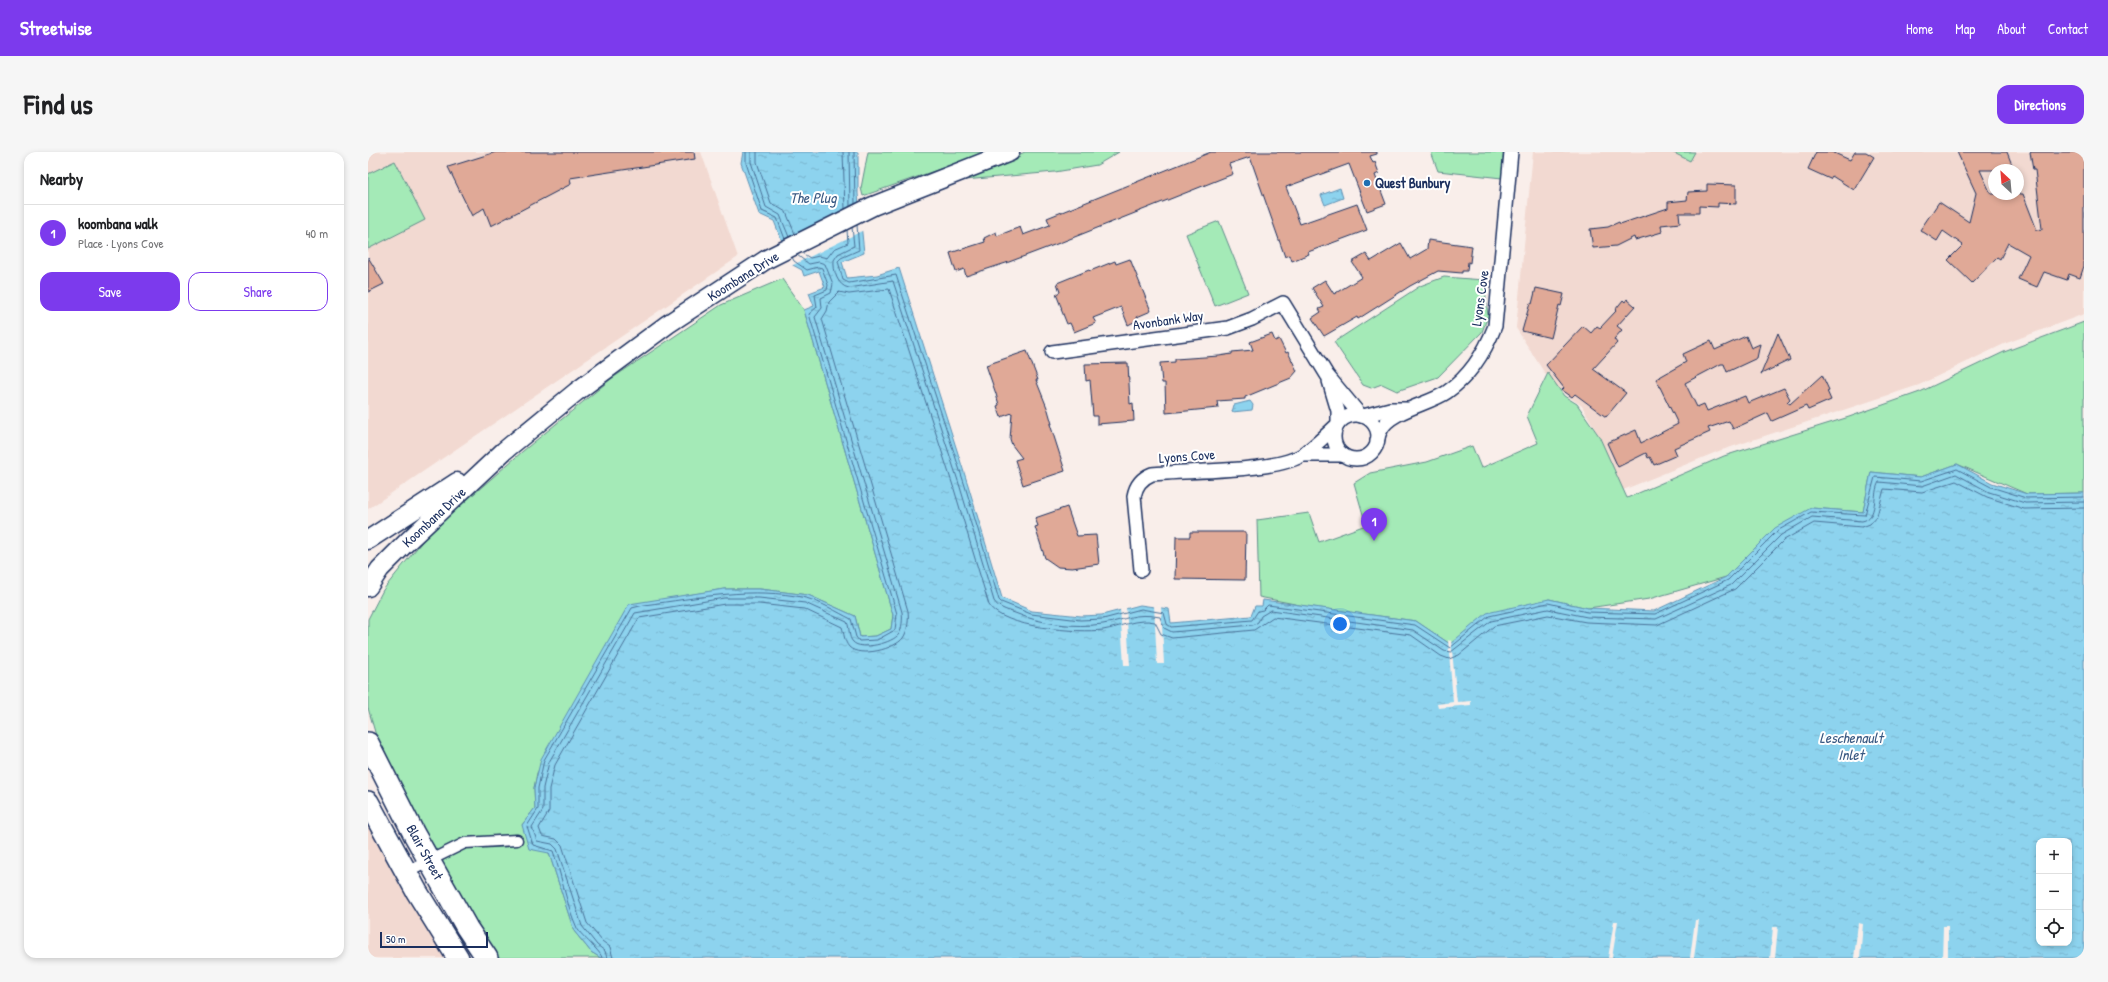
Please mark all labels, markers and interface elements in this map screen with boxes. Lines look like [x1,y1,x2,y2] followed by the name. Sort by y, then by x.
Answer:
[20,15,92,41] text: Streetwise
[1906,19,1933,38] text: Home
[1955,19,1975,38] text: Map
[1997,19,2026,38] text: About
[2048,19,2088,38] text: Contact
[24,85,93,123] text: Find us
[1997,85,2084,124] button: Directions
[1988,164,2024,200] north arrow
[40,167,83,190] text: Nearby
[1375,173,1451,194] place label: Quest Bunbury
[1362,178,1372,188] marker: Quest Bunbury
[790,187,838,208] water label: The Plug
[78,213,158,234] text: koombana walk
[51,224,55,242] text: 1
[305,224,328,242] text: 40 m
[78,234,164,252] text: Place · Lyons Cove
[703,246,782,305] street label: Koombana Drive
[1466,268,1494,327] street label: Lyons Cove
[40,272,180,311] button: Save
[188,272,328,311] button: Share
[1131,305,1205,335] street label: Avonbank Way
[1158,444,1216,468] street label: Lyons Cove
[398,482,470,551] street label: Koombana Drive
[1361,508,1387,541] pin: 1
[1330,614,1350,634] your location
[1819,727,1885,765] water label: Leschenault Inlet
[402,821,449,883] street label: Blair Street
[2036,838,2072,946] map controls
[2036,838,2072,874] button: +
[2036,874,2072,910] button: −
[2036,910,2072,946] button: locate
[380,930,488,949] scale bar
[386,932,406,946] text: 50 m

